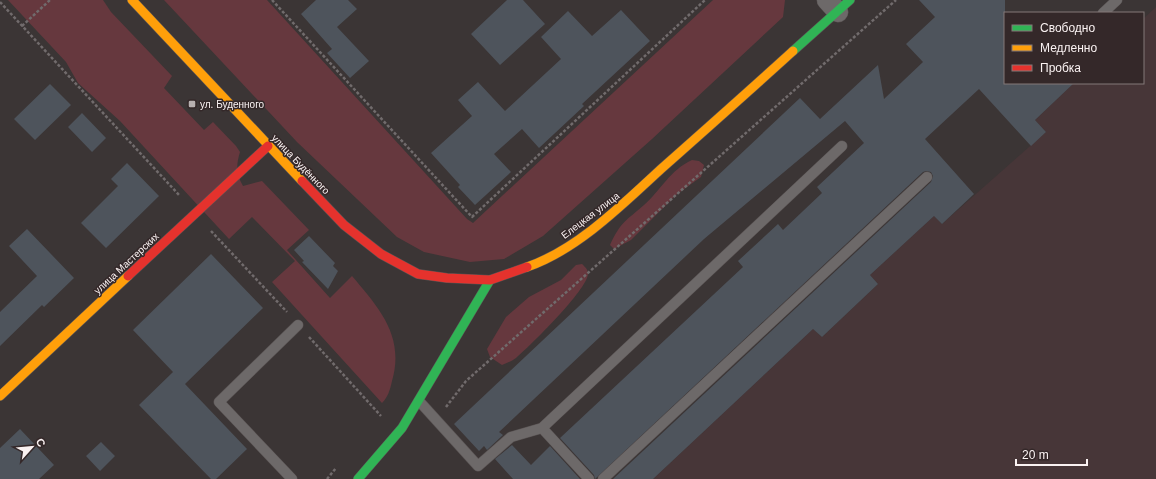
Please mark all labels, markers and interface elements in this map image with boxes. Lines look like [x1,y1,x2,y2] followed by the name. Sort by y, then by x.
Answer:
[1004,12,1144,84] legend
[1040,21,1095,35] text: Свободно
[1040,41,1097,55] text: Медленно
[1040,61,1081,75] text: Пробка
[187,99,197,109] marker: ул. Буденного
[200,99,265,110] place label: ул. Буденного
[269,132,332,197] street label: улица Будённого
[559,190,622,241] street label: Елецкая улица
[92,230,161,296] street label: улица Мастерских
[12,427,52,467] north arrow
[34,436,48,449] text: С
[1016,441,1087,467] scale bar
[1022,448,1049,462] text: 20 m

